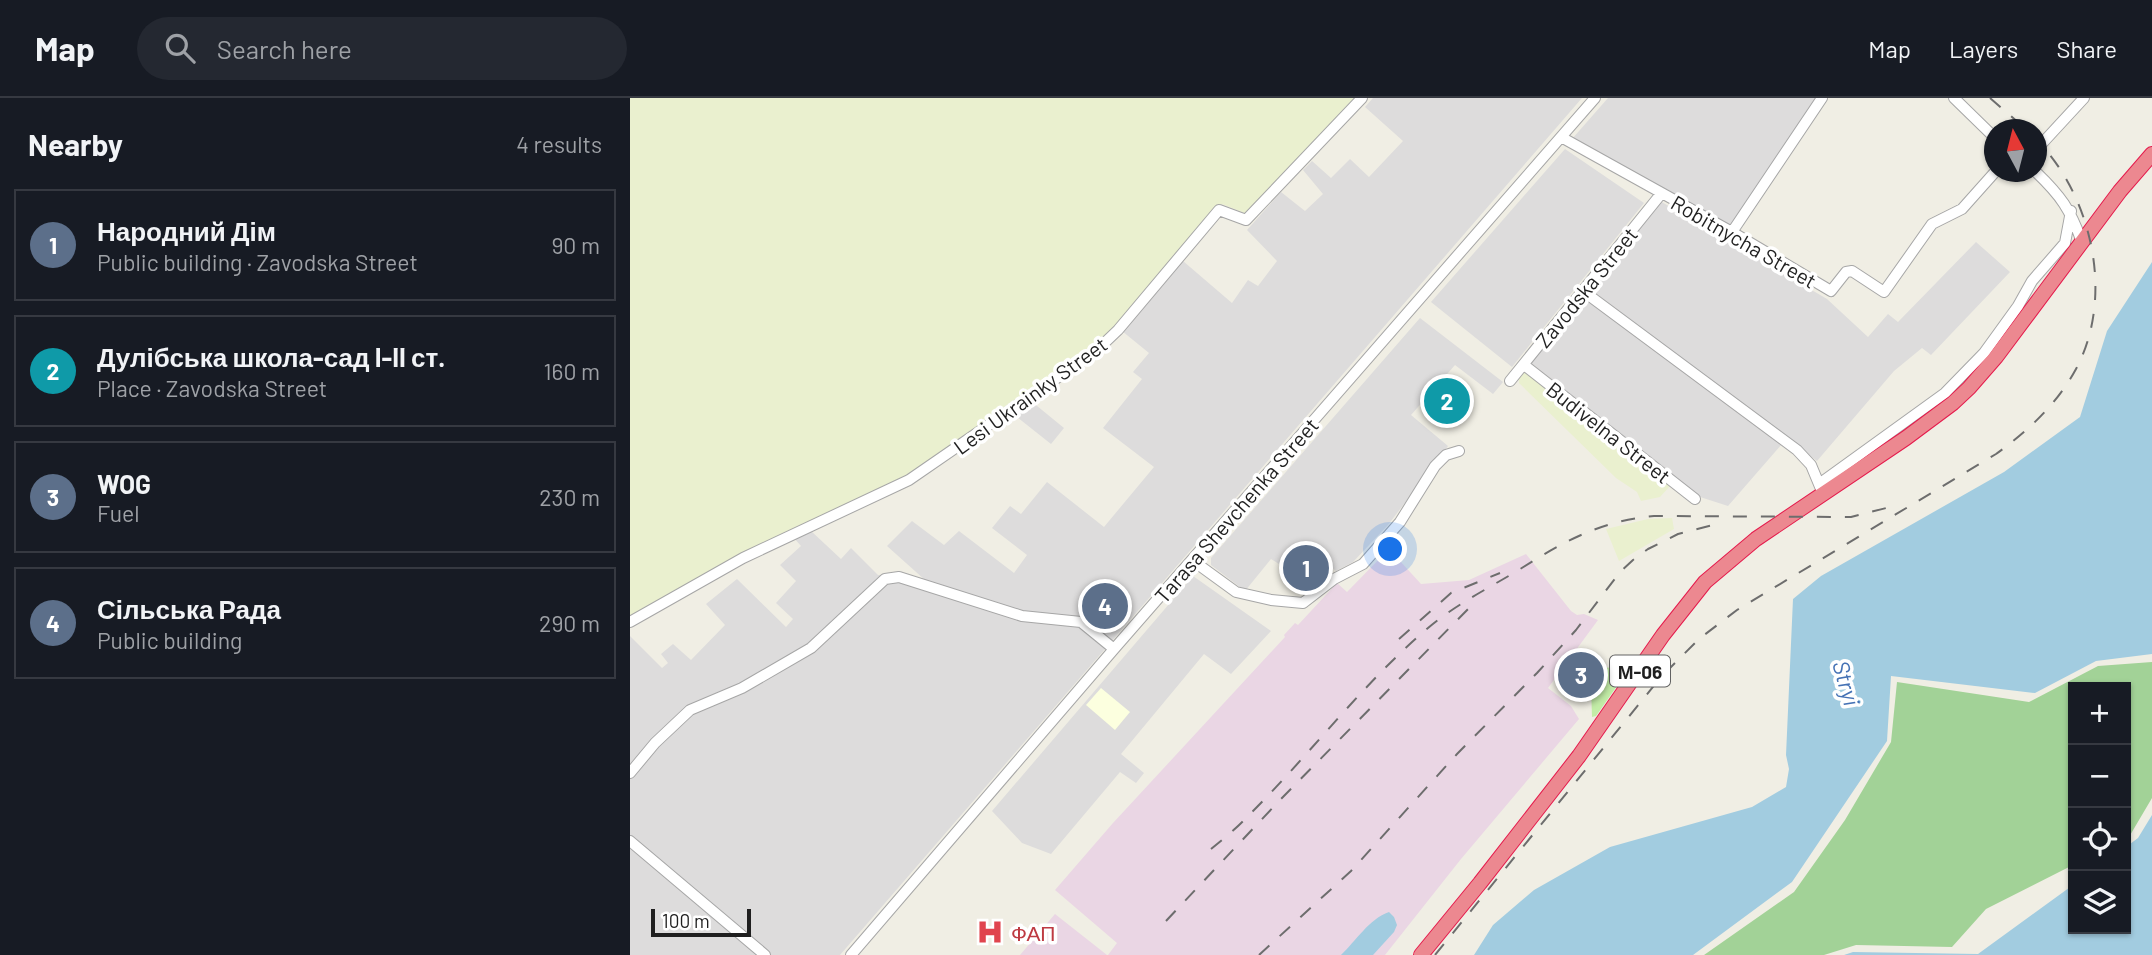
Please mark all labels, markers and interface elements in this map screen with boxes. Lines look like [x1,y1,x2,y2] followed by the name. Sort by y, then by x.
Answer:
[137,17,627,80] search box
[35,28,95,68] text: Map
[161,29,199,67] icon: search
[217,33,352,64] text: Search here
[1868,34,1911,63] text: Map
[1949,34,2018,63] text: Layers
[2056,34,2117,63] text: Share
[1984,119,2047,182] north arrow
[28,126,123,162] text: Nearby
[516,130,602,158] text: 4 results
[1667,189,1821,293] street label: Robitnycha Street
[97,215,276,246] text: Народний Дім
[1530,222,1642,352] street label: Zavodska Street
[49,231,57,259] text: 1
[551,231,600,259] text: 90 m
[97,248,418,276] text: Public building · Zavodska Street
[948,331,1112,459] street label: Lesi Ukrainky Street
[97,341,445,372] text: Дулібська школа-сад I-II ст.
[47,357,59,385] text: 2
[543,357,600,385] text: 160 m
[97,374,327,402] text: Place · Zavodska Street
[1424,375,1470,427] pin: 2
[1542,376,1676,488] street label: Budivelna Street
[1149,412,1323,608] street label: Tarasa Shevchenka Street
[97,468,151,499] text: WOG
[47,483,59,511] text: 3
[539,483,600,511] text: 230 m
[97,499,140,527] text: Fuel
[1373,532,1407,566] your location
[1283,542,1329,594] pin: 1
[1082,580,1128,632] pin: 4
[97,593,281,624] text: Сільська Рада
[46,609,60,637] text: 4
[539,609,600,637] text: 290 m
[97,626,242,654] text: Public building
[1558,649,1604,701] pin: 3
[1610,656,1670,686] road number: М-06
[1827,657,1867,709] water label: Stryi
[2068,682,2131,934] map controls
[2068,682,2131,745] button: +
[2068,745,2131,808] button: −
[2068,808,2131,871] button: locate
[2068,871,2131,934] button: layers
[651,906,751,938] scale bar
[662,909,710,932] text: 100 m
[975,917,1005,947] hospital icon: ФАП
[1011,920,1055,945] place label: ФАП

